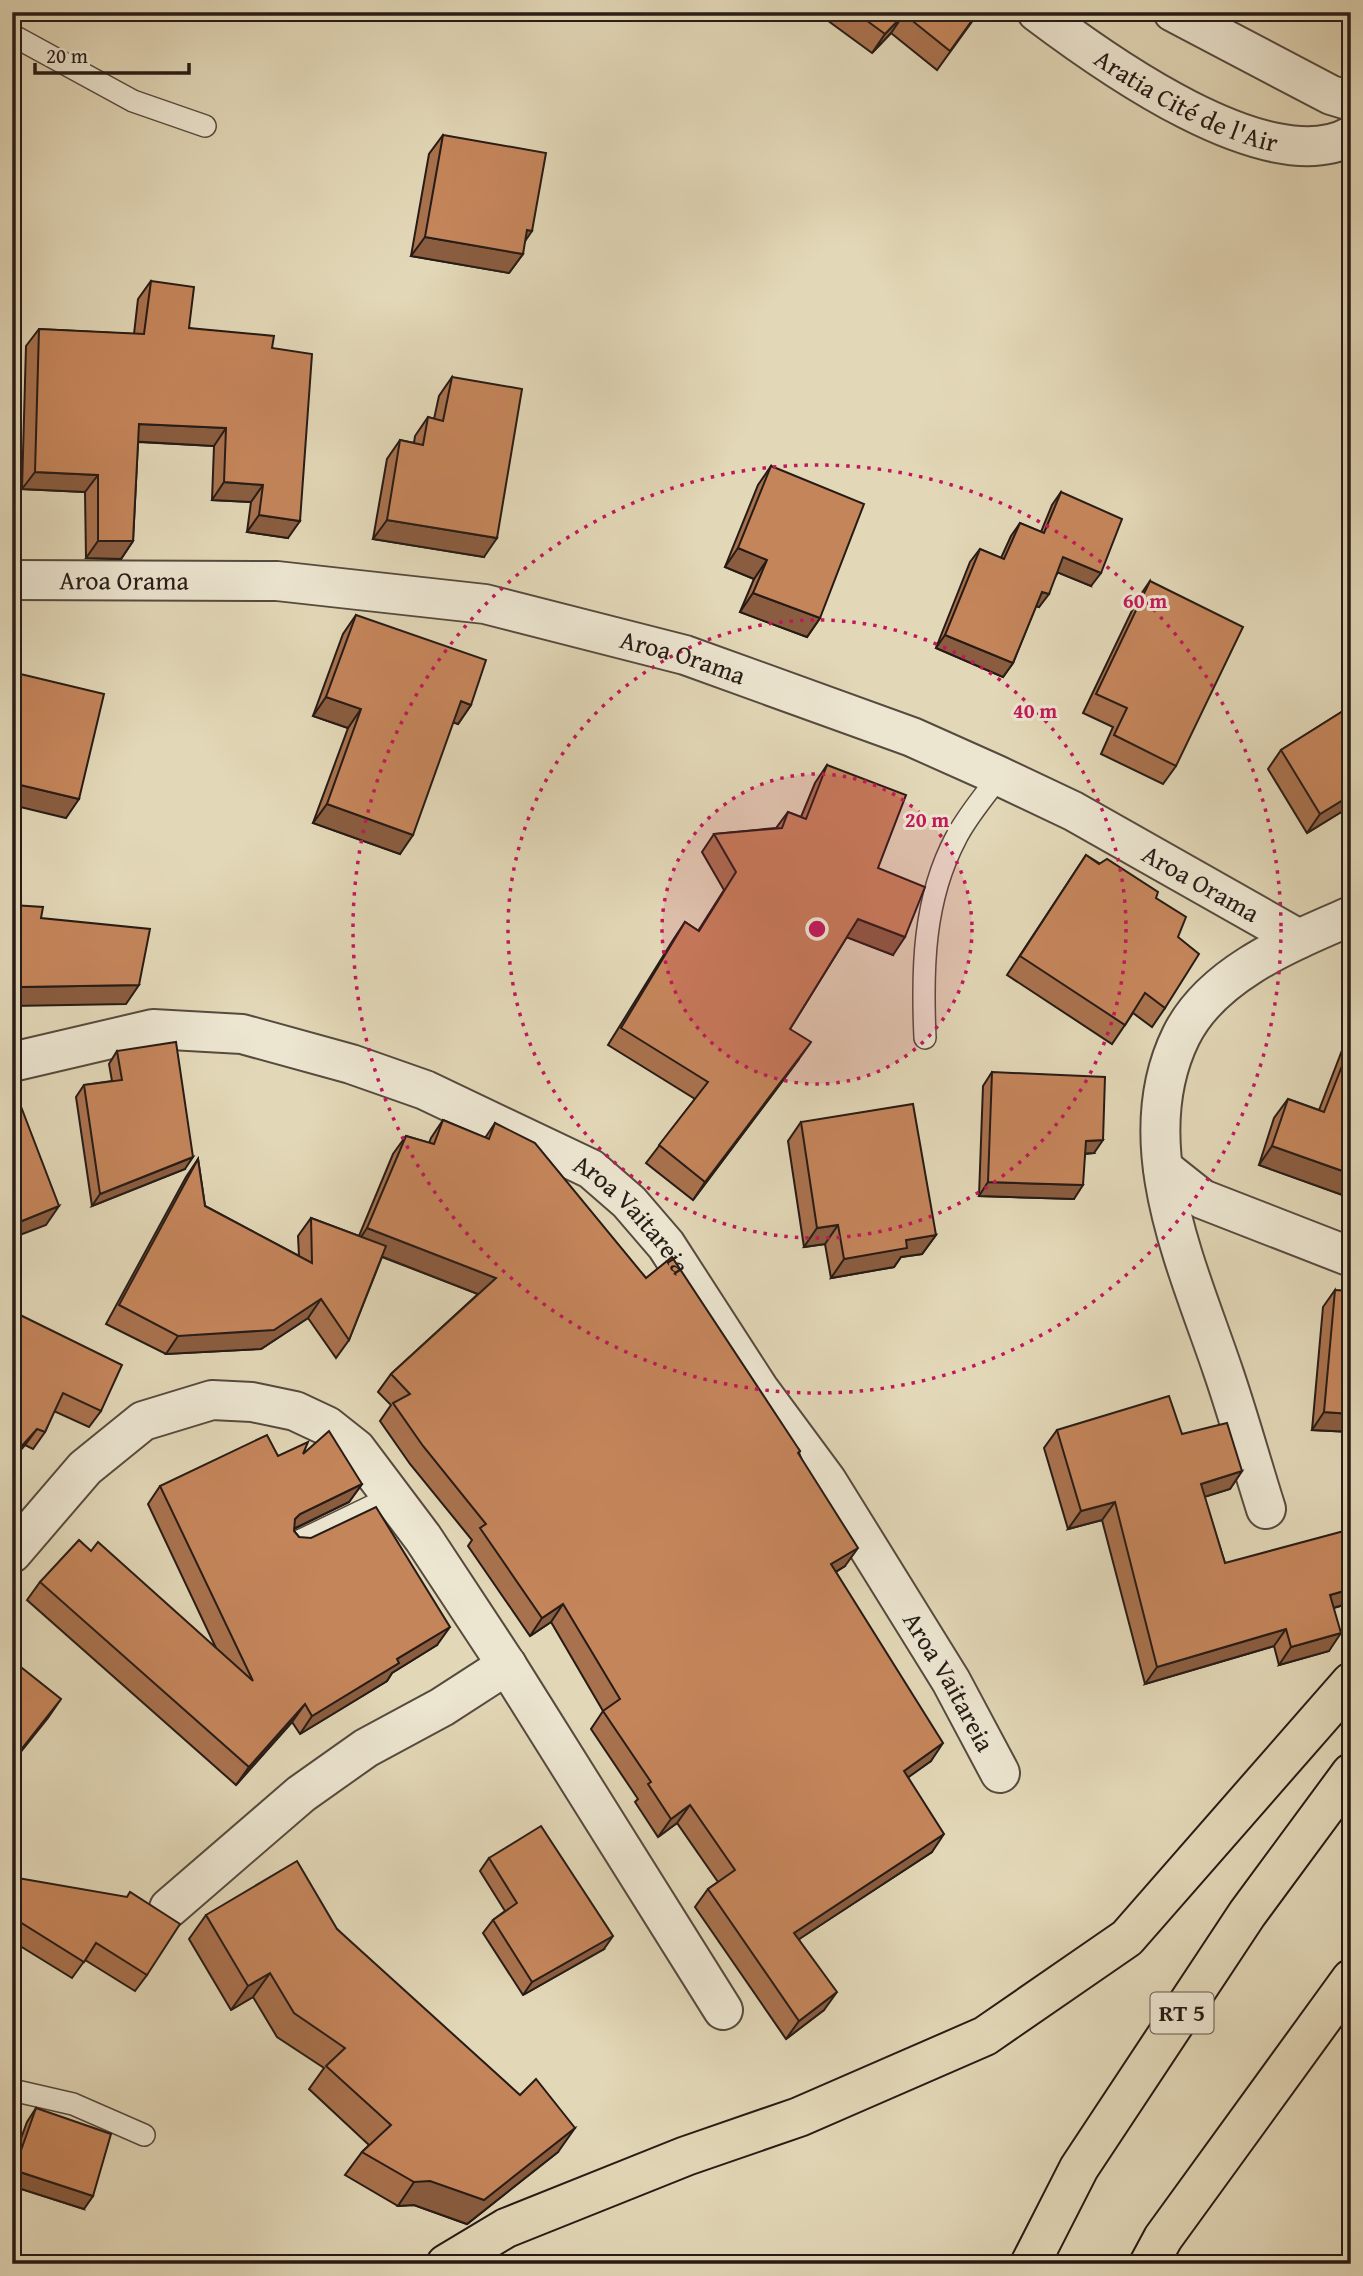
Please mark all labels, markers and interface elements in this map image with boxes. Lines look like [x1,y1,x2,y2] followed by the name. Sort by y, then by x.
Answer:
[35,32,189,76] scale bar
[1087,39,1282,162] street label: Aratia Cité de l'Air
[46,40,88,71] text: 20 m
[59,560,190,600] street label: Aroa Orama
[1123,585,1167,616] text: 60 m
[616,619,752,695] street label: Aroa Orama
[1013,695,1057,726] text: 40 m
[905,804,949,835] text: 20 m
[1135,834,1268,932] street label: Aroa Orama
[805,917,829,941] centre of rings
[567,1143,700,1283] street label: Aroa Vaitareia
[893,1604,1005,1759] street label: Aroa Vaitareia
[1150,1992,1214,2034] road number: RT 5

